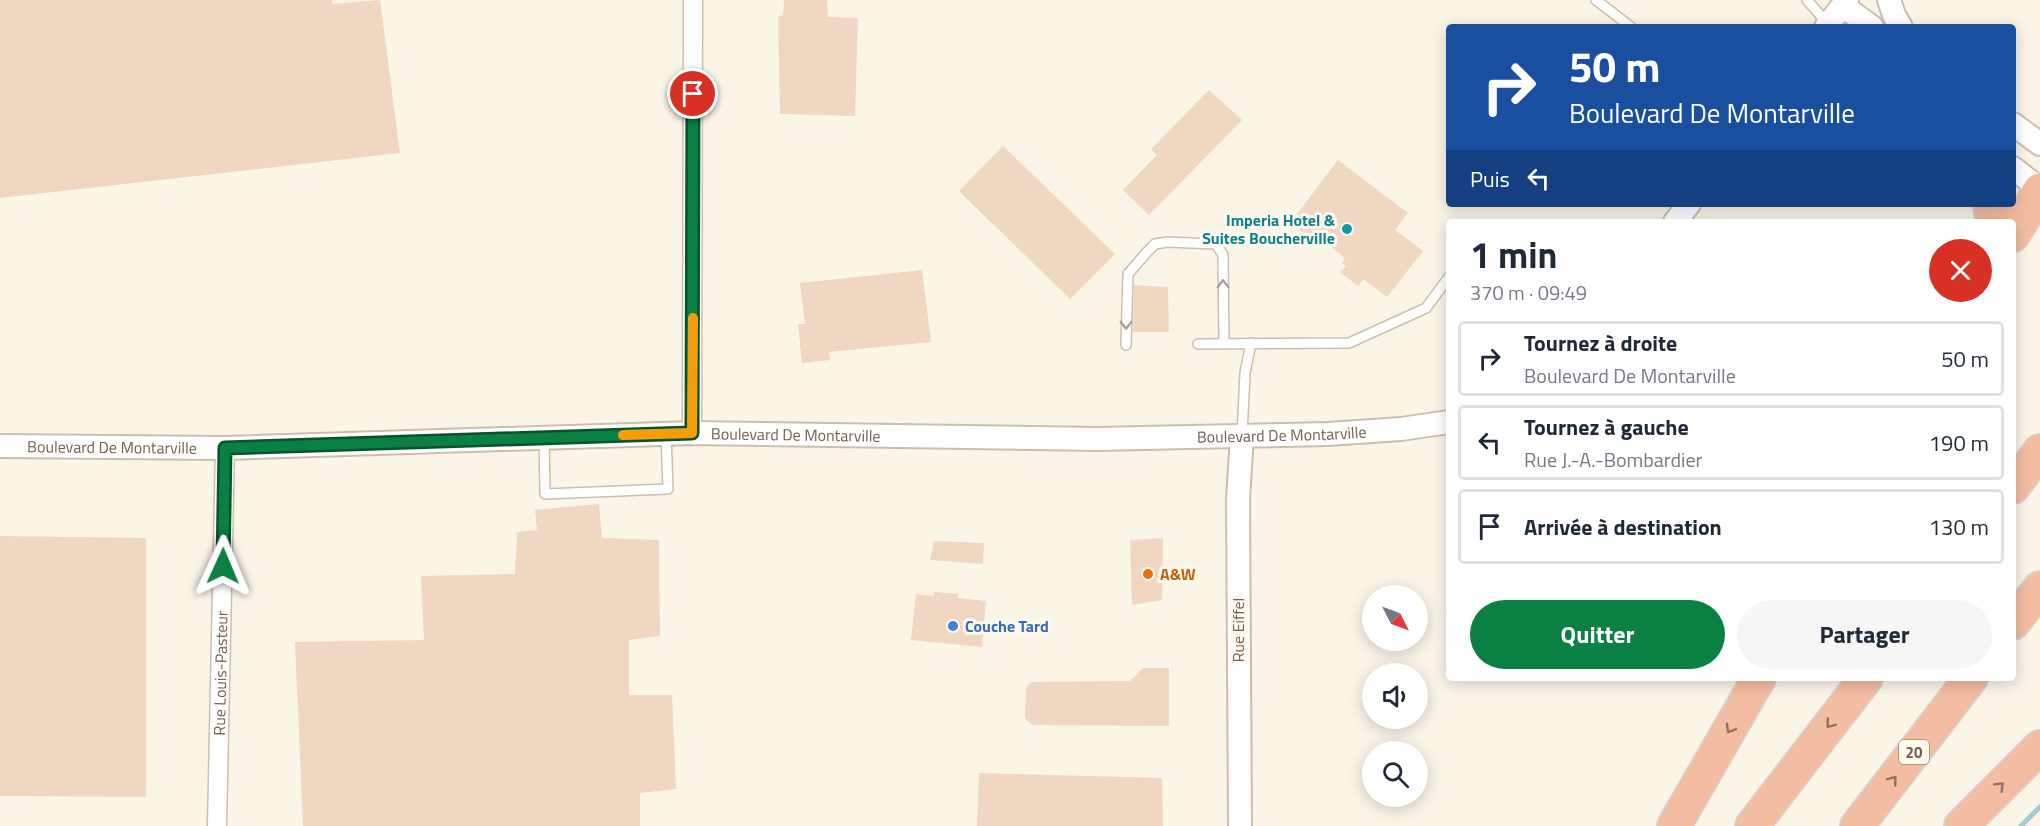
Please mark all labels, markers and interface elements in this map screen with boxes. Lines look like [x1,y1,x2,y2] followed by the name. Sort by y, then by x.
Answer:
[1569,34,1661,98] text: 50 m
[1470,48,1548,126] icon: right
[667,68,718,119] pin
[676,77,709,110] icon: arrive
[1569,92,1855,133] text: Boulevard De Montarville
[1470,162,1510,196] text: Puis
[1522,162,1555,195] icon: left
[1202,208,1336,250] place label: Imperia Hotel & Suites Boucherville
[1340,222,1354,236] marker: Imperia Hotel & Suites Boucherville
[1470,227,1557,282] text: 1 min
[1929,239,1992,302] button: close
[1470,277,1587,308] text: 370 m · 09:49
[1217,280,1229,289] one-way arrow
[1120,320,1132,329] one-way arrow
[1524,326,1677,360] text: Tournez à droite
[1473,342,1506,375] icon: right
[1941,342,1989,376] text: 50 m
[1524,360,1736,391] text: Boulevard De Montarville
[1524,410,1689,444] text: Tournez à gauche
[1197,419,1367,449] street label: Boulevard De Montarville
[711,421,881,448] street label: Boulevard De Montarville
[1473,426,1506,459] icon: left
[1929,426,1989,460] text: 190 m
[27,434,197,460] street label: Boulevard De Montarville
[1524,444,1702,475] text: Rue J.-A.-Bombardier
[1473,510,1506,543] icon: arrive
[1524,510,1722,544] text: Arrivée à destination
[1929,510,1989,544] text: 130 m
[191,534,255,598] position arrow
[1160,562,1196,586] place label: A&W
[1141,567,1155,581] marker: A&W
[1362,585,1428,651] north arrow
[1362,585,1428,807] map controls
[1226,598,1250,662] street label: Rue Eiffel
[1470,600,1725,669] button: Quitter
[1737,600,1992,669] button: Partager
[207,610,234,736] street label: Rue Louis-Pasteur
[965,614,1049,638] place label: Couche Tard
[946,619,960,633] marker: Couche Tard
[1362,663,1428,729] button: sound
[1827,718,1838,729] one-way arrow
[1726,723,1737,733] one-way arrow
[1899,740,1929,764] road number: 20
[1362,741,1428,807] button: search
[1885,775,1896,786] one-way arrow
[1993,783,2004,794] one-way arrow

